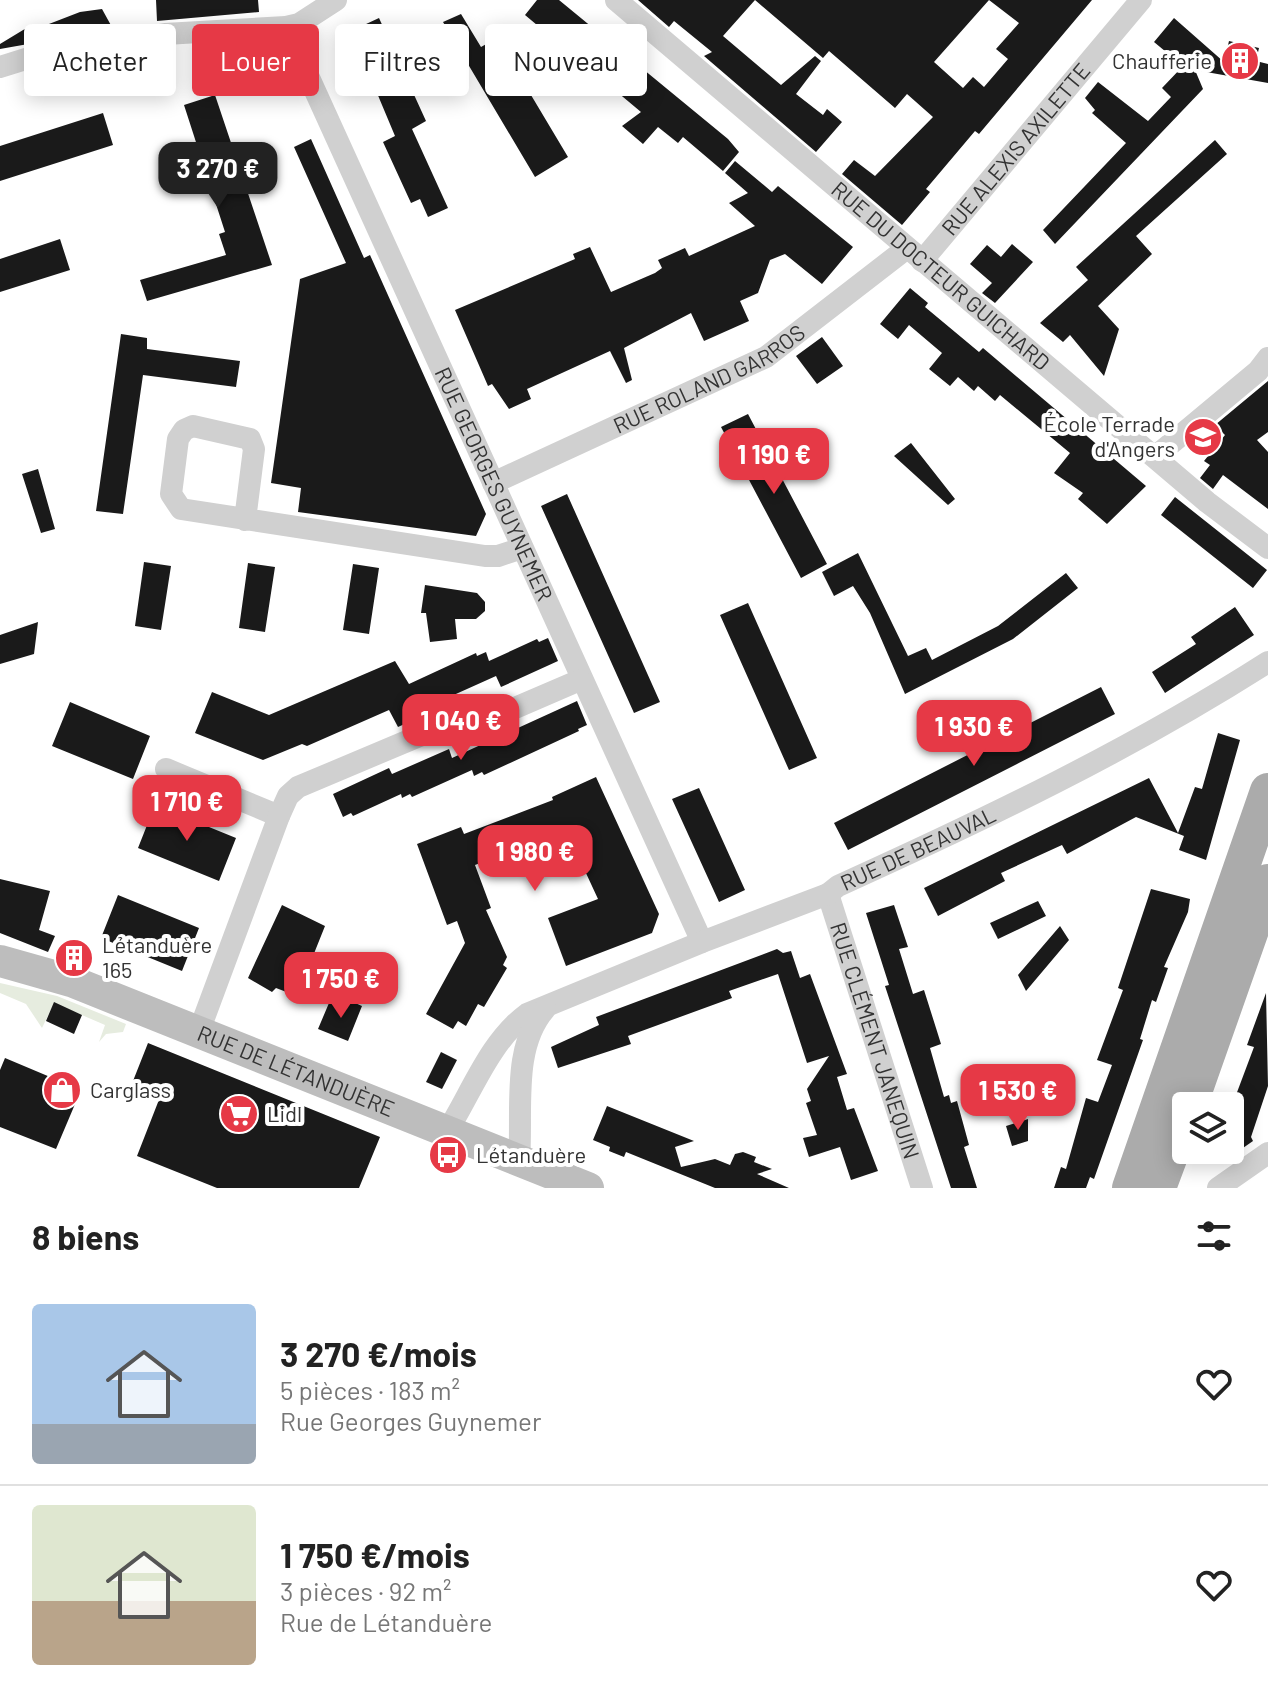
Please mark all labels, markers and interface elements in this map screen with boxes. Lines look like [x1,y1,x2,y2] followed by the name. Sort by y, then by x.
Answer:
[24,24,176,96] chip: Acheter
[192,24,319,96] chip: Louer
[335,24,469,96] chip: Filtres
[485,24,647,96] chip: Nouveau
[1219,40,1261,82] building icon: Chaufferie
[1112,47,1212,73] place label: Chaufferie
[935,57,1095,240] street label: RUE ALEXIS AXILETTE
[144,142,292,210] pin: 3 270 €
[176,152,260,183] text: 3 270 €
[827,175,1056,375] street label: RUE DU DOCTEUR GUICHARD
[609,318,809,438] street label: RUE ROLAND GARROS
[430,363,559,604] street label: RUE GEORGES GUYNEMER
[1043,410,1175,461] place label: École Terrade d'Angers
[1182,416,1224,458] school or university icon: École Terrade d'Angers
[700,428,848,496] pin: 1 190 €
[737,438,811,469] text: 1 190 €
[387,694,535,762] pin: 1 040 €
[900,700,1048,768] pin: 1 930 €
[420,704,502,735] text: 1 040 €
[935,710,1013,741] text: 1 930 €
[113,775,261,843] pin: 1 710 €
[150,785,224,816] text: 1 710 €
[836,801,999,895] street label: RUE DE BEAUVAL
[461,825,609,893] pin: 1 980 €
[496,835,574,866] text: 1 980 €
[826,919,926,1162] street label: RUE CLÉMENT JANEQUIN
[102,931,212,982] place label: Létanduère 165
[53,937,95,979] building icon: Létanduère 165
[267,952,415,1020] pin: 1 750 €
[302,962,380,993] text: 1 750 €
[194,1019,398,1121] street label: RUE DE LÉTANDUÈRE
[944,1064,1092,1132] pin: 1 530 €
[41,1069,83,1111] shop icon: Carglass
[979,1074,1057,1105] text: 1 530 €
[90,1076,171,1102] place label: Carglass
[1172,1092,1244,1164] map controls
[1172,1092,1244,1164] button: layers
[218,1093,260,1135] supermarket icon: Lidl
[267,1100,302,1126] place label: Lidl
[427,1134,469,1176] bus stop icon: Létanduère
[476,1141,586,1167] place label: Létanduère
[1192,1214,1236,1258] icon: filters
[32,1216,139,1257] text: 8 biens
[280,1333,477,1374] text: 3 270 €/mois
[96,1336,192,1432] icon: home
[1192,1362,1236,1406] icon: heart
[280,1374,460,1405] text: 5 pièces · 183 m²
[280,1405,541,1436] text: Rue Georges Guynemer
[280,1534,470,1575] text: 1 750 €/mois
[96,1537,192,1633] icon: home
[1192,1563,1236,1607] icon: heart
[280,1575,452,1606] text: 3 pièces · 92 m²
[280,1606,492,1637] text: Rue de Létanduère

